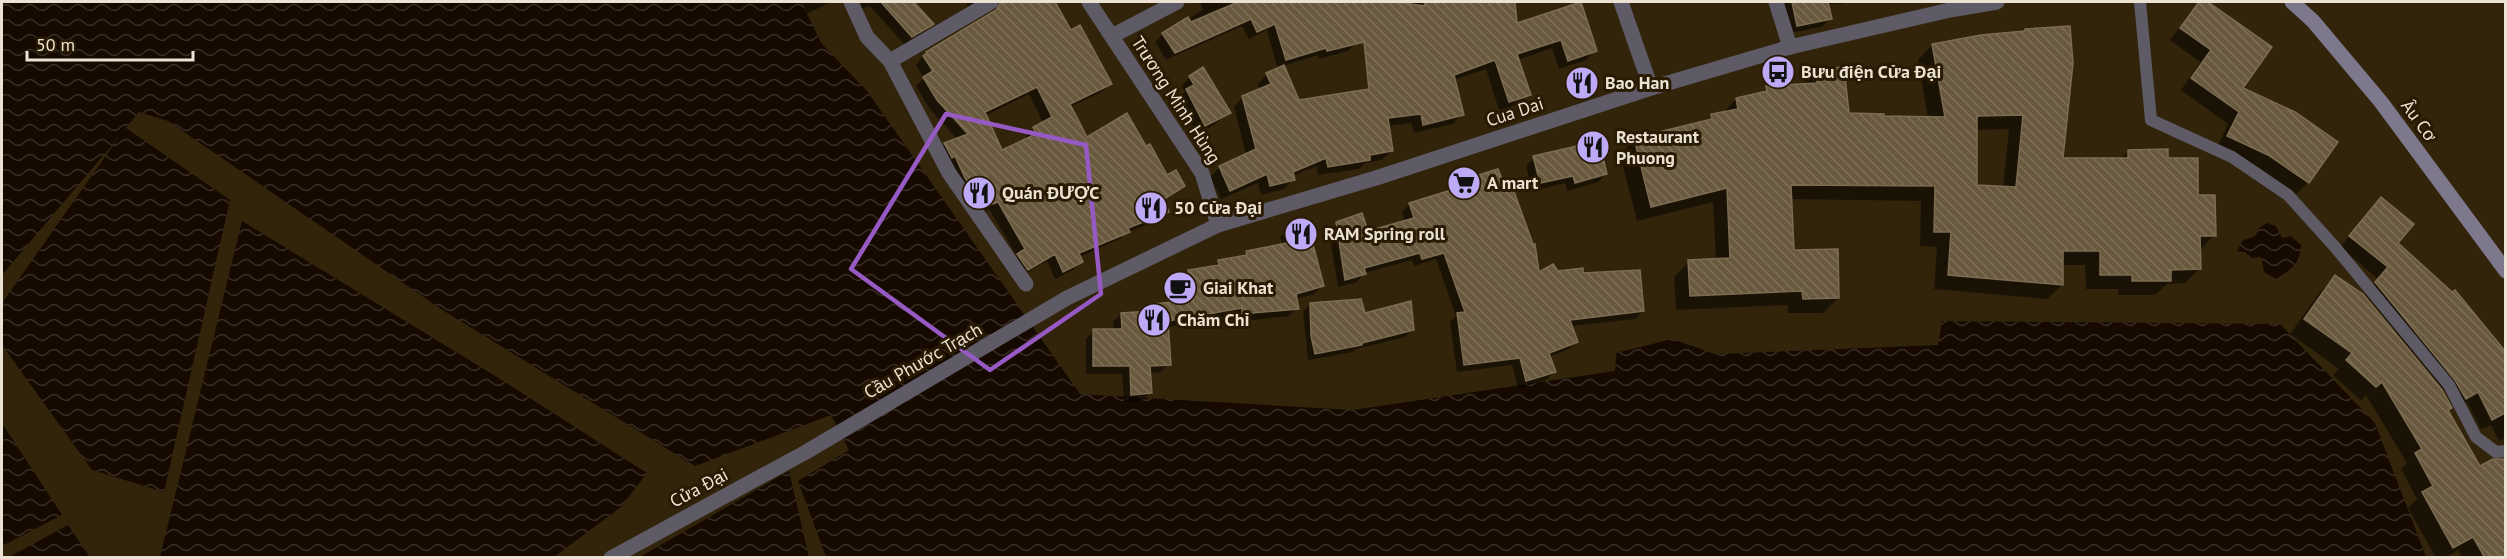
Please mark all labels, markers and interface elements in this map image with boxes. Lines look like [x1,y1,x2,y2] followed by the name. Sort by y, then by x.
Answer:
[27,24,194,62] scale bar
[1127,32,1226,168] street label: Trương Minh Hùng
[36,33,75,56] text: 50 m
[1760,54,1796,90] bus stop icon: Bưu điện Cửa Đại
[1801,60,1941,83] place label: Bưu điện Cửa Đại
[1564,65,1600,101] restaurant icon: Bao Han
[1605,71,1669,94] place label: Bao Han
[1483,91,1546,132] street label: Cua Dai
[2396,95,2443,147] street label: Âu Cơ
[1616,125,1700,169] place label: Restaurant Phuong
[1575,129,1611,165] restaurant icon: Restaurant Phuong
[1446,165,1482,201] supermarket icon: A mart
[1487,171,1539,194] place label: A mart
[961,175,997,211] restaurant icon: Quán ĐƯỢC
[1002,181,1099,204] place label: Quán ĐƯỢC
[1133,190,1169,226] restaurant icon: 50 Cửa Đại
[1174,196,1262,219] place label: 50 Cửa Đại
[1283,216,1319,252] restaurant icon: RAM Spring roll
[1324,222,1446,245] place label: RAM Spring roll
[1162,270,1198,306] cafe icon: Giai Khat
[1203,276,1274,299] place label: Giai Khat
[1136,302,1172,338] restaurant icon: Chăm Chỉ
[1177,308,1249,331] place label: Chăm Chỉ
[860,317,986,404] street label: Cầu Phước Trạch
[666,463,732,512] street label: Cửa Đại

